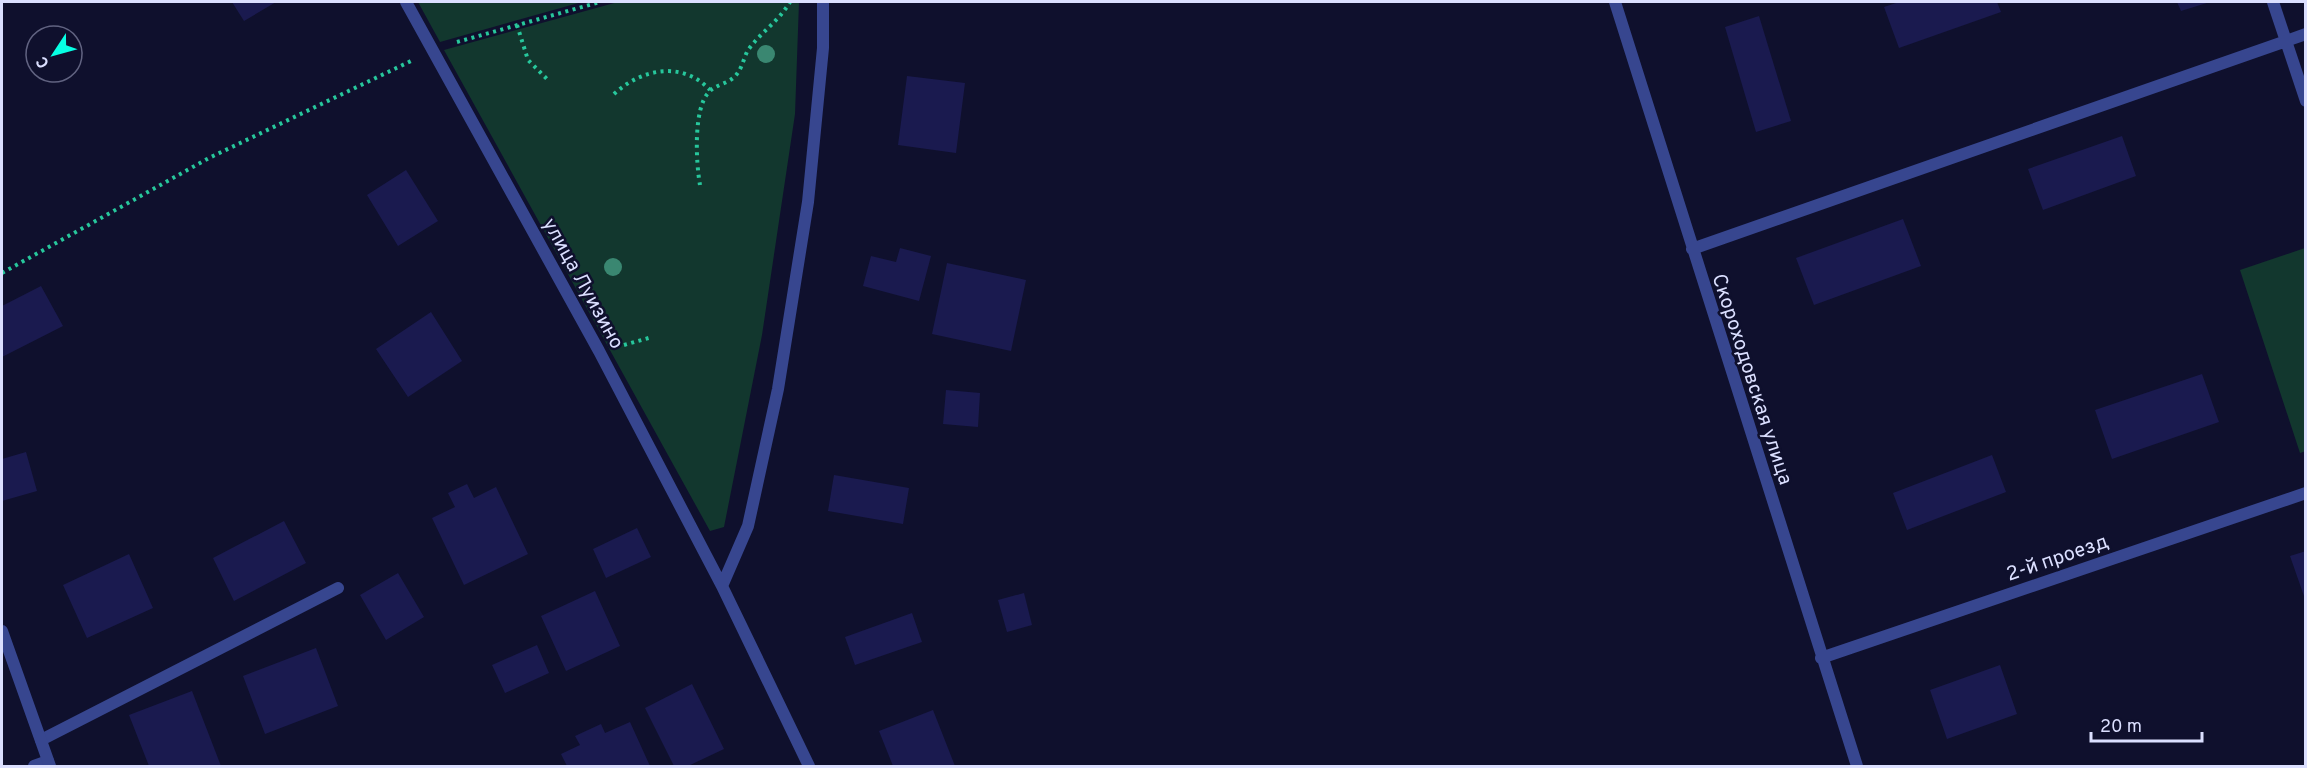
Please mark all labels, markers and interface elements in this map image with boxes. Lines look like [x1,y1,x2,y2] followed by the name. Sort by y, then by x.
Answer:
[24,24,84,84] north arrow
[32,52,55,72] text: С
[535,214,629,354] street label: улица Луизино
[1705,271,1798,489] street label: Скороходовская улица
[2003,529,2112,588] street label: 2-й проезд
[2091,705,2202,743] scale bar
[2100,716,2142,739] text: 20 m

